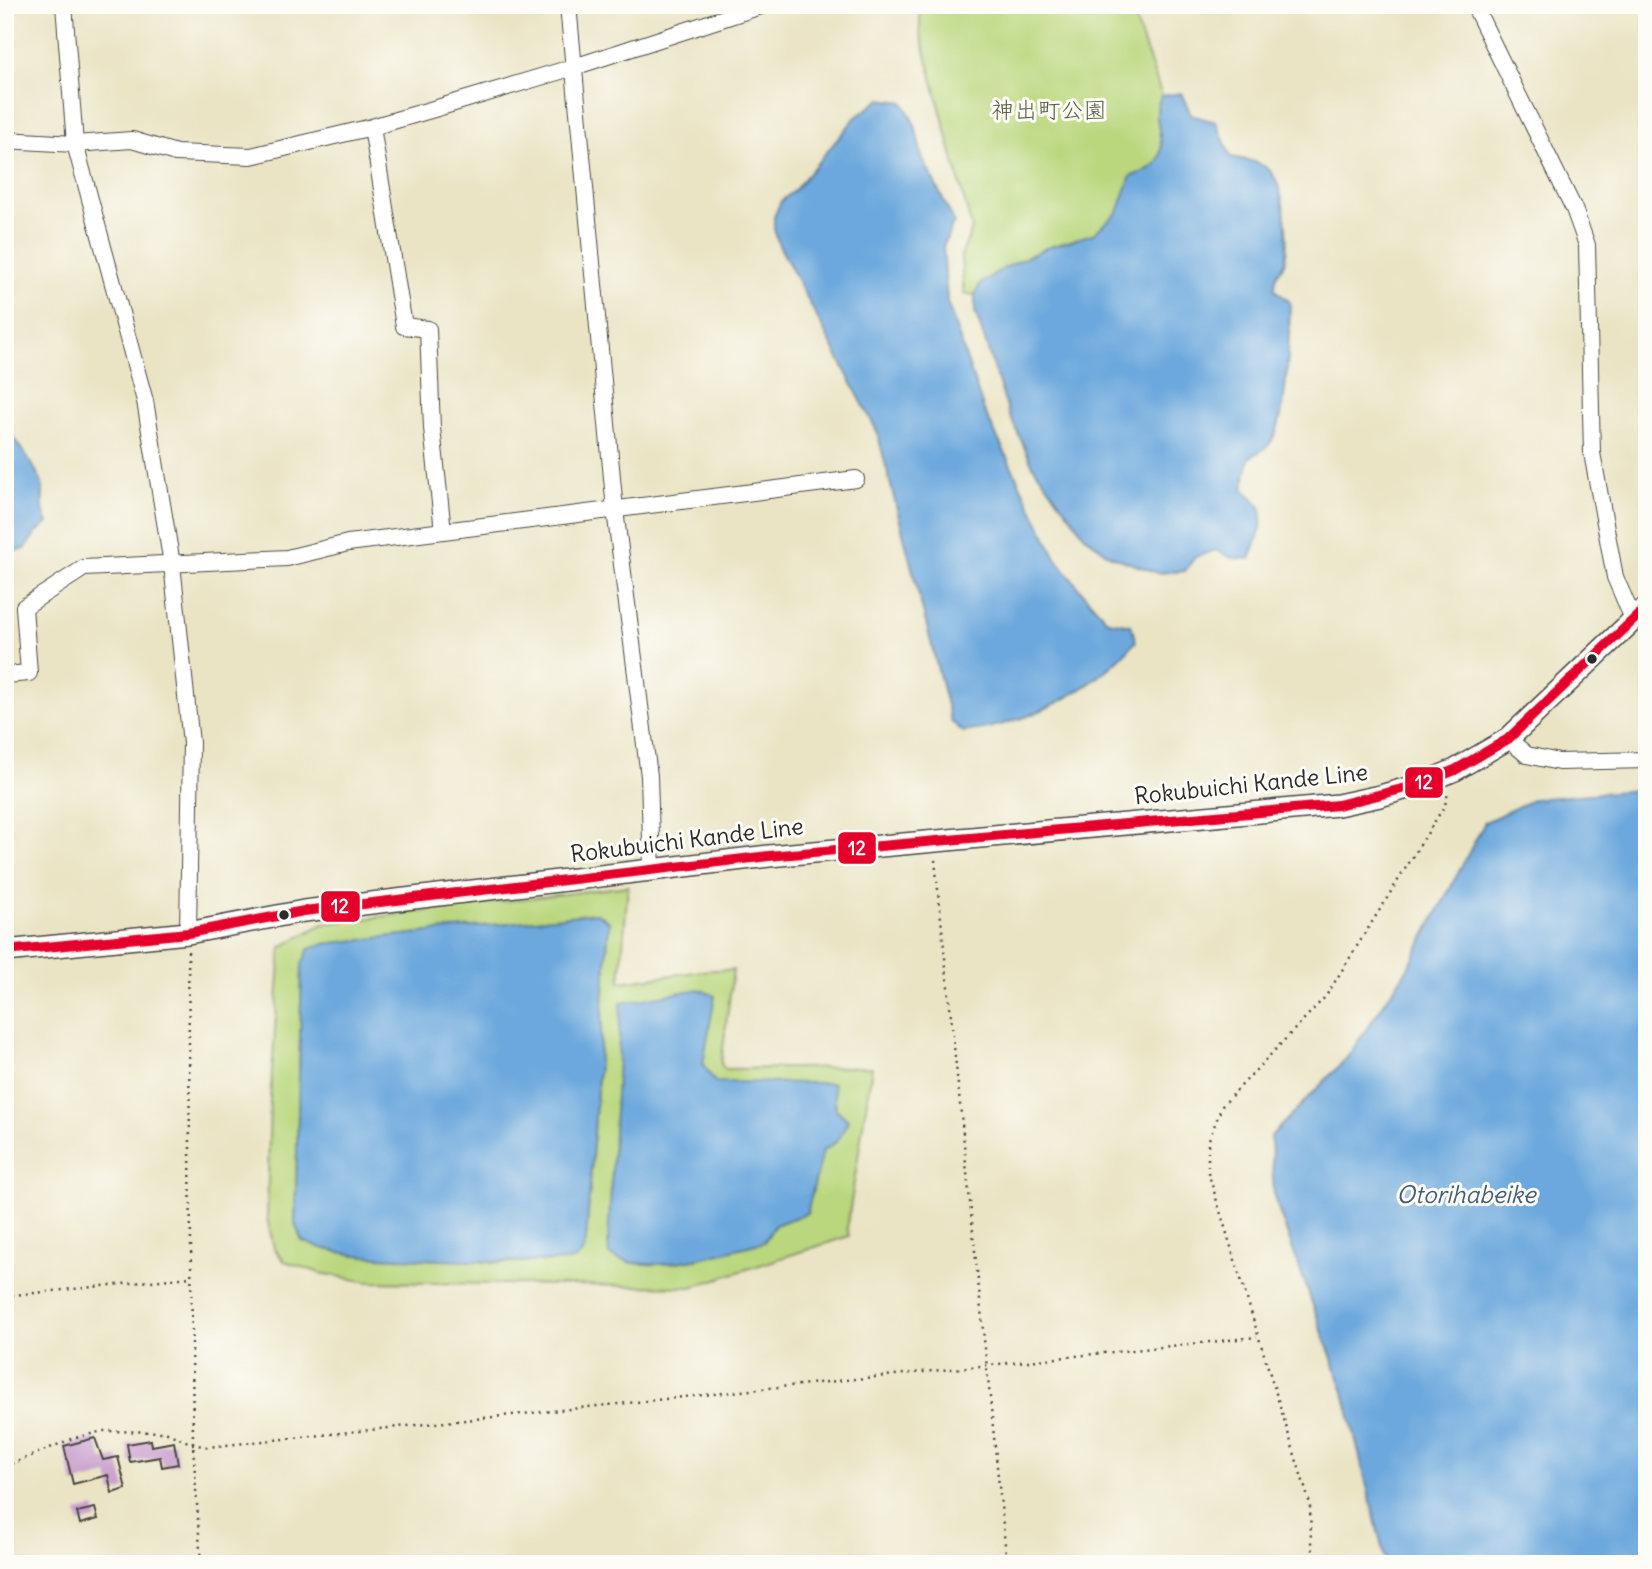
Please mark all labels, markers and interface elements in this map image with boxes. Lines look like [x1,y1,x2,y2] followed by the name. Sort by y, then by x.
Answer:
[992,95,1107,124] park label: 神出町公園
[1585,652,1599,666] unlabelled marker
[1133,757,1369,810] street label: Rokubuichi Kande Line
[1404,766,1444,799] line badge: 12
[1415,770,1433,794] text: 12
[569,811,805,868] street label: Rokubuichi Kande Line
[837,831,877,865] line badge: 12
[848,836,866,860] text: 12
[320,890,361,923] line badge: 12
[331,894,349,918] text: 12
[277,908,291,922] unlabelled marker
[1396,1179,1538,1209] water label: Otorihabeike

